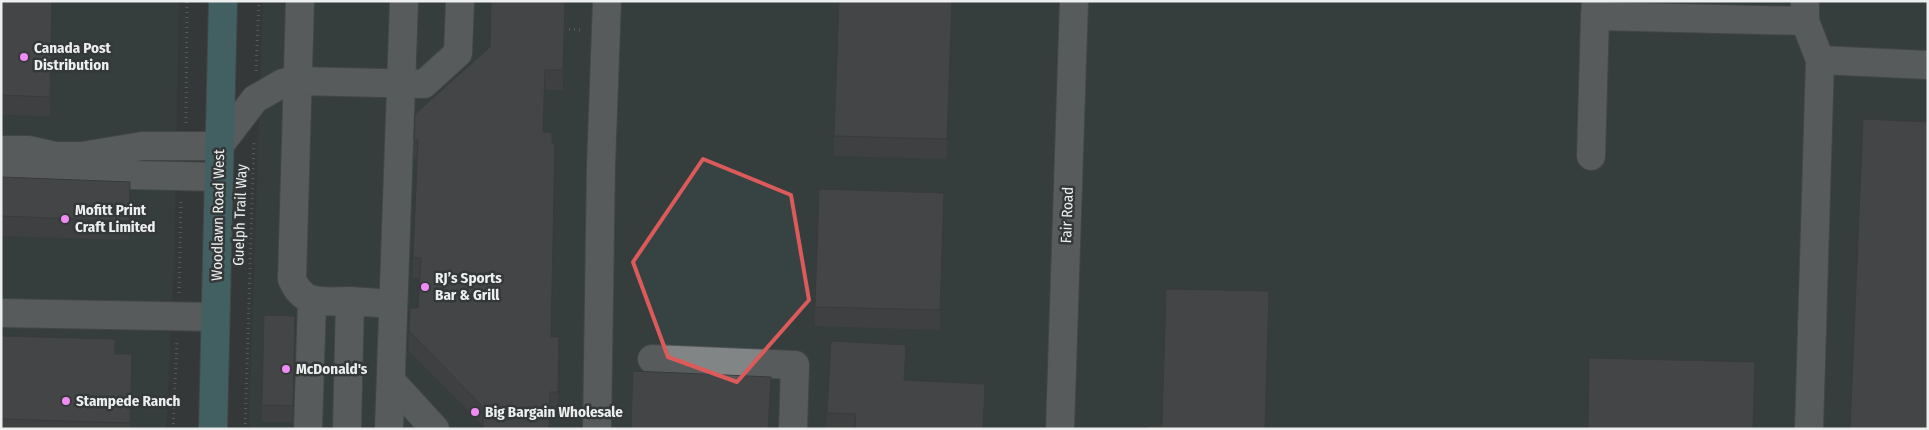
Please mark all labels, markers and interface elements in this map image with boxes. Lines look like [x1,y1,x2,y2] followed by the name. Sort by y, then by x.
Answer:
[34,39,112,74] place label: Canada Post Distribution
[18,51,30,63] marker: Canada Post Distribution
[208,149,228,281] street label: Woodlawn Road West
[229,164,251,266] street label: Guelph Trail Way
[1057,186,1077,244] street label: Fair Road
[75,201,156,236] place label: Mofitt Print Craft Limited
[59,213,71,225] marker: Mofitt Print Craft Limited
[435,269,502,304] place label: RJ’s Sports Bar & Grill
[419,281,431,293] marker: RJ’s Sports Bar & Grill
[296,360,368,378] place label: McDonald's
[280,363,292,375] marker: McDonald's
[76,392,181,410] place label: Stampede Ranch
[60,395,72,407] marker: Stampede Ranch
[485,403,623,421] place label: Big Bargain Wholesale
[469,406,481,418] marker: Big Bargain Wholesale

